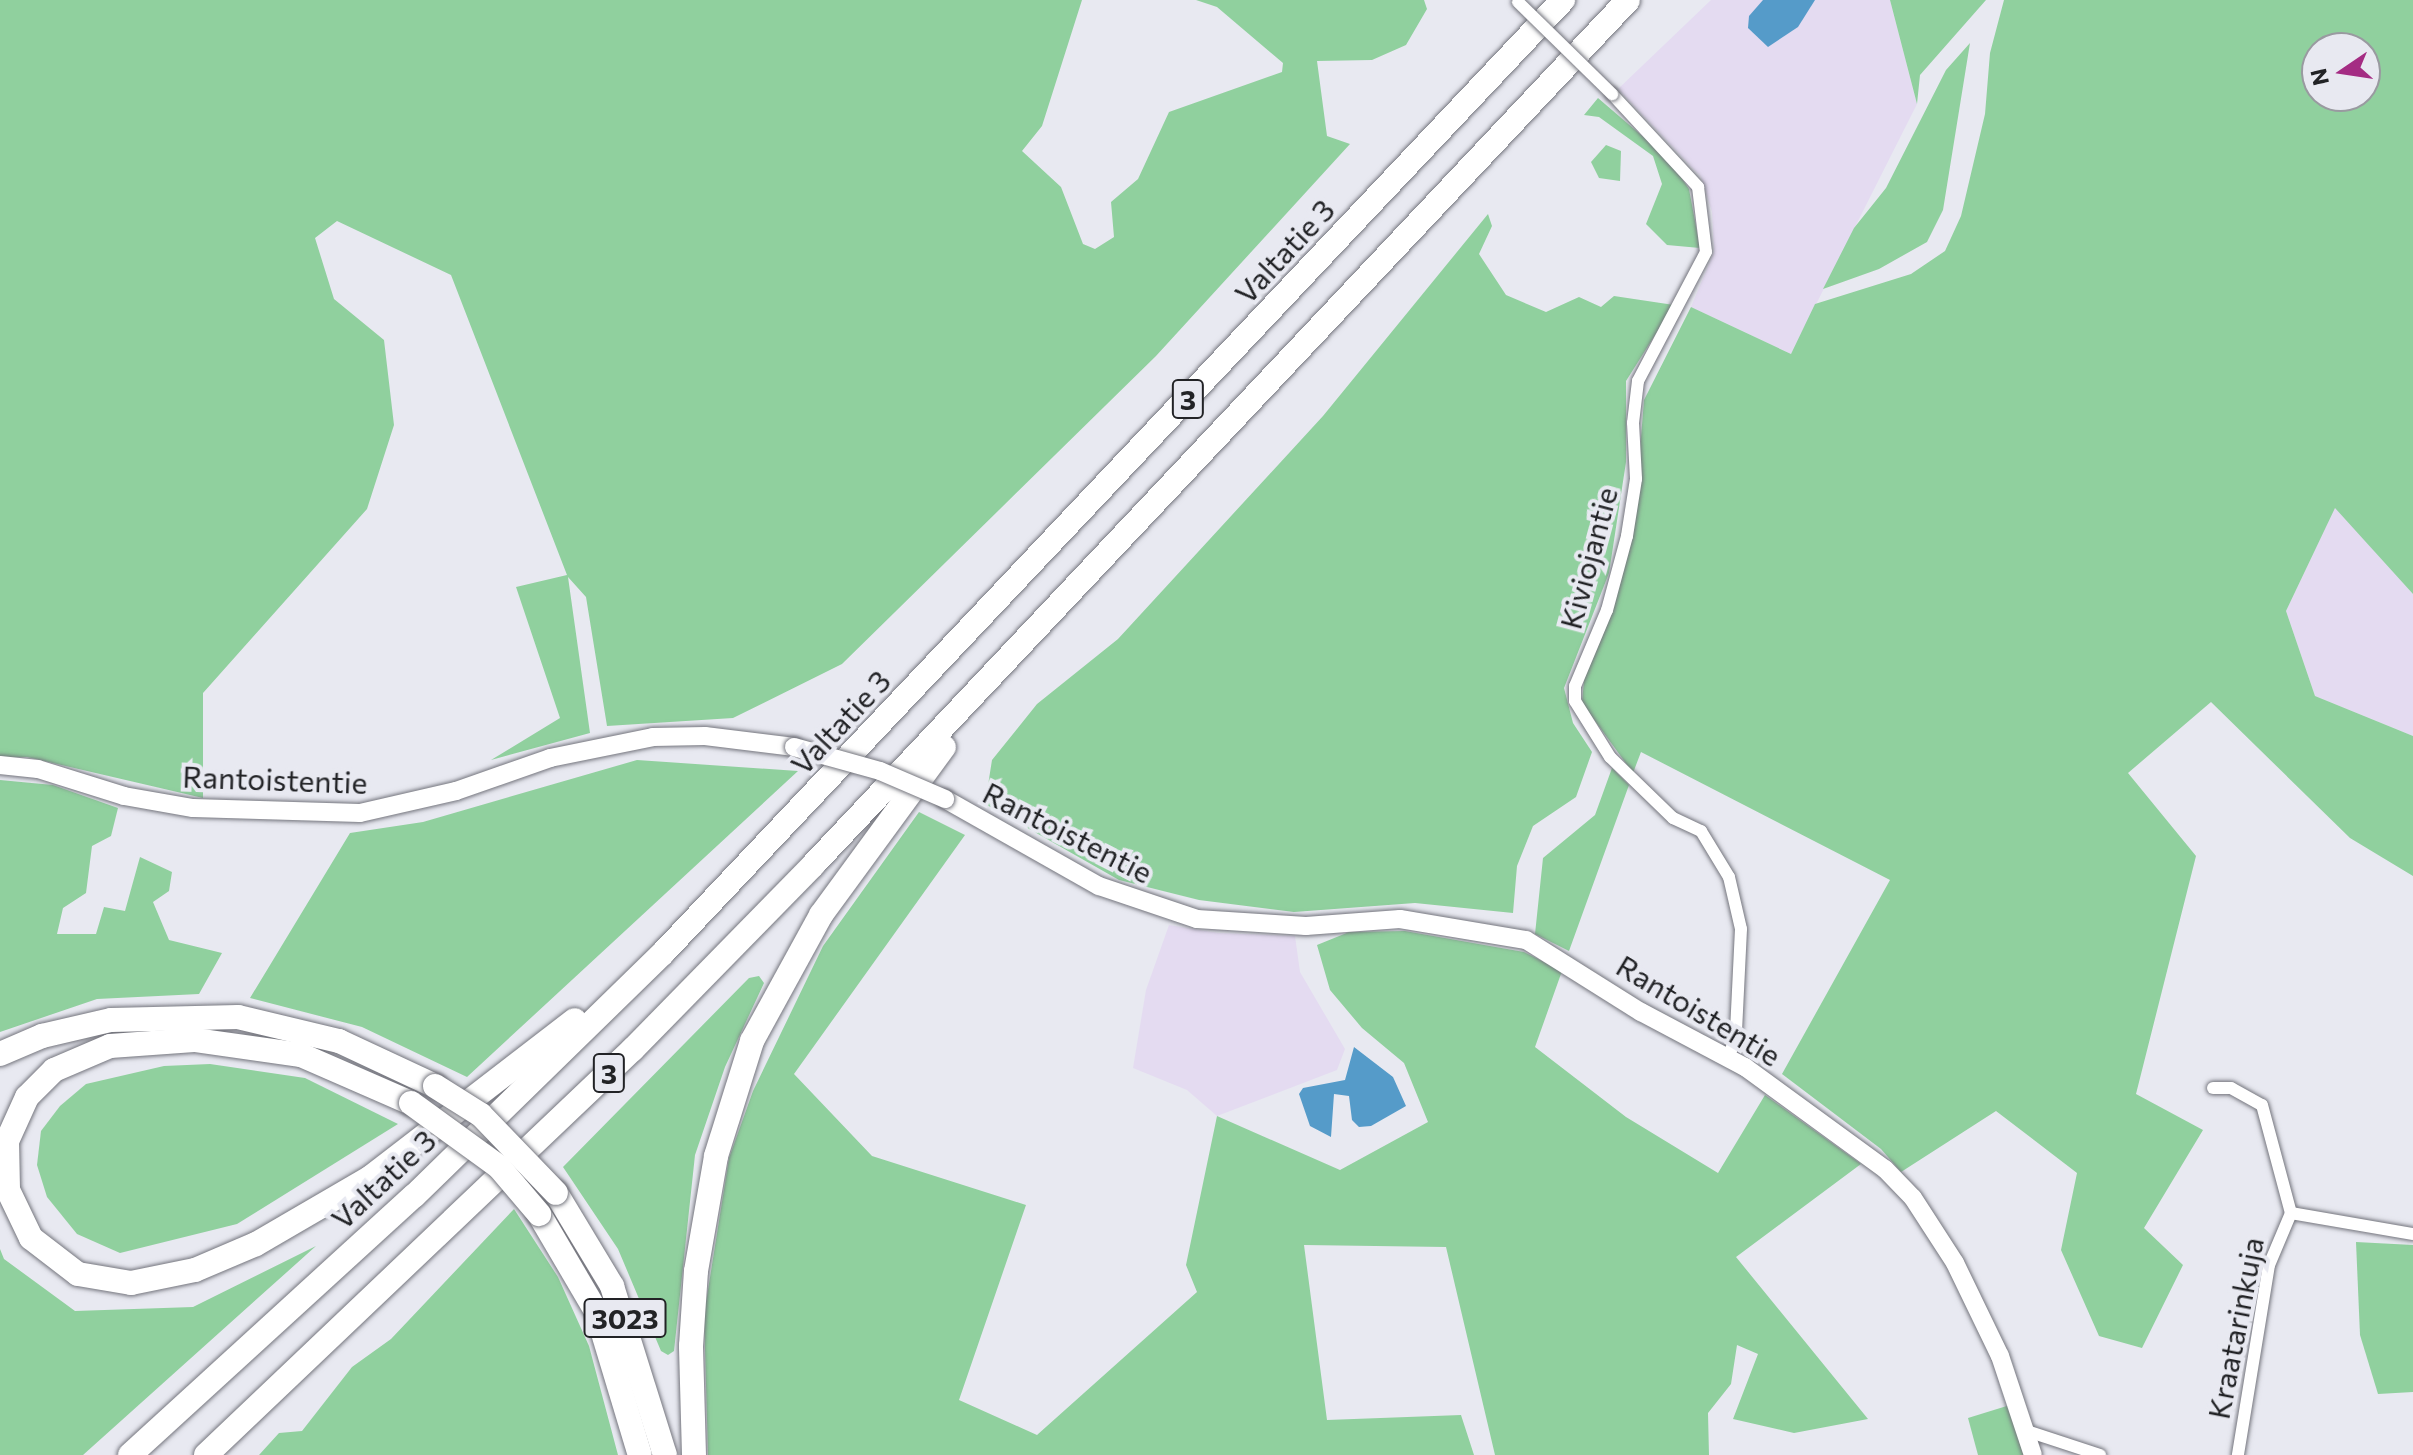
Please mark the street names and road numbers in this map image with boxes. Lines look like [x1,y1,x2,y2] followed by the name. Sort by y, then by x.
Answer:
[1227,192,1341,310] street label: Valtatie 3
[1170,375,1206,423] road number: 3
[1552,483,1624,633] street label: Kiviojantie
[783,663,897,781] street label: Valtatie 3
[182,758,368,800] street label: Rantoistentie
[977,774,1159,890] street label: Rantoistentie
[1610,947,1788,1073] street label: Rantoistentie
[591,1049,627,1097] road number: 3
[324,1122,442,1236] street label: Valtatie 3
[2200,1234,2270,1422] street label: Kraatarinkuja
[583,1294,667,1342] road number: 3023

